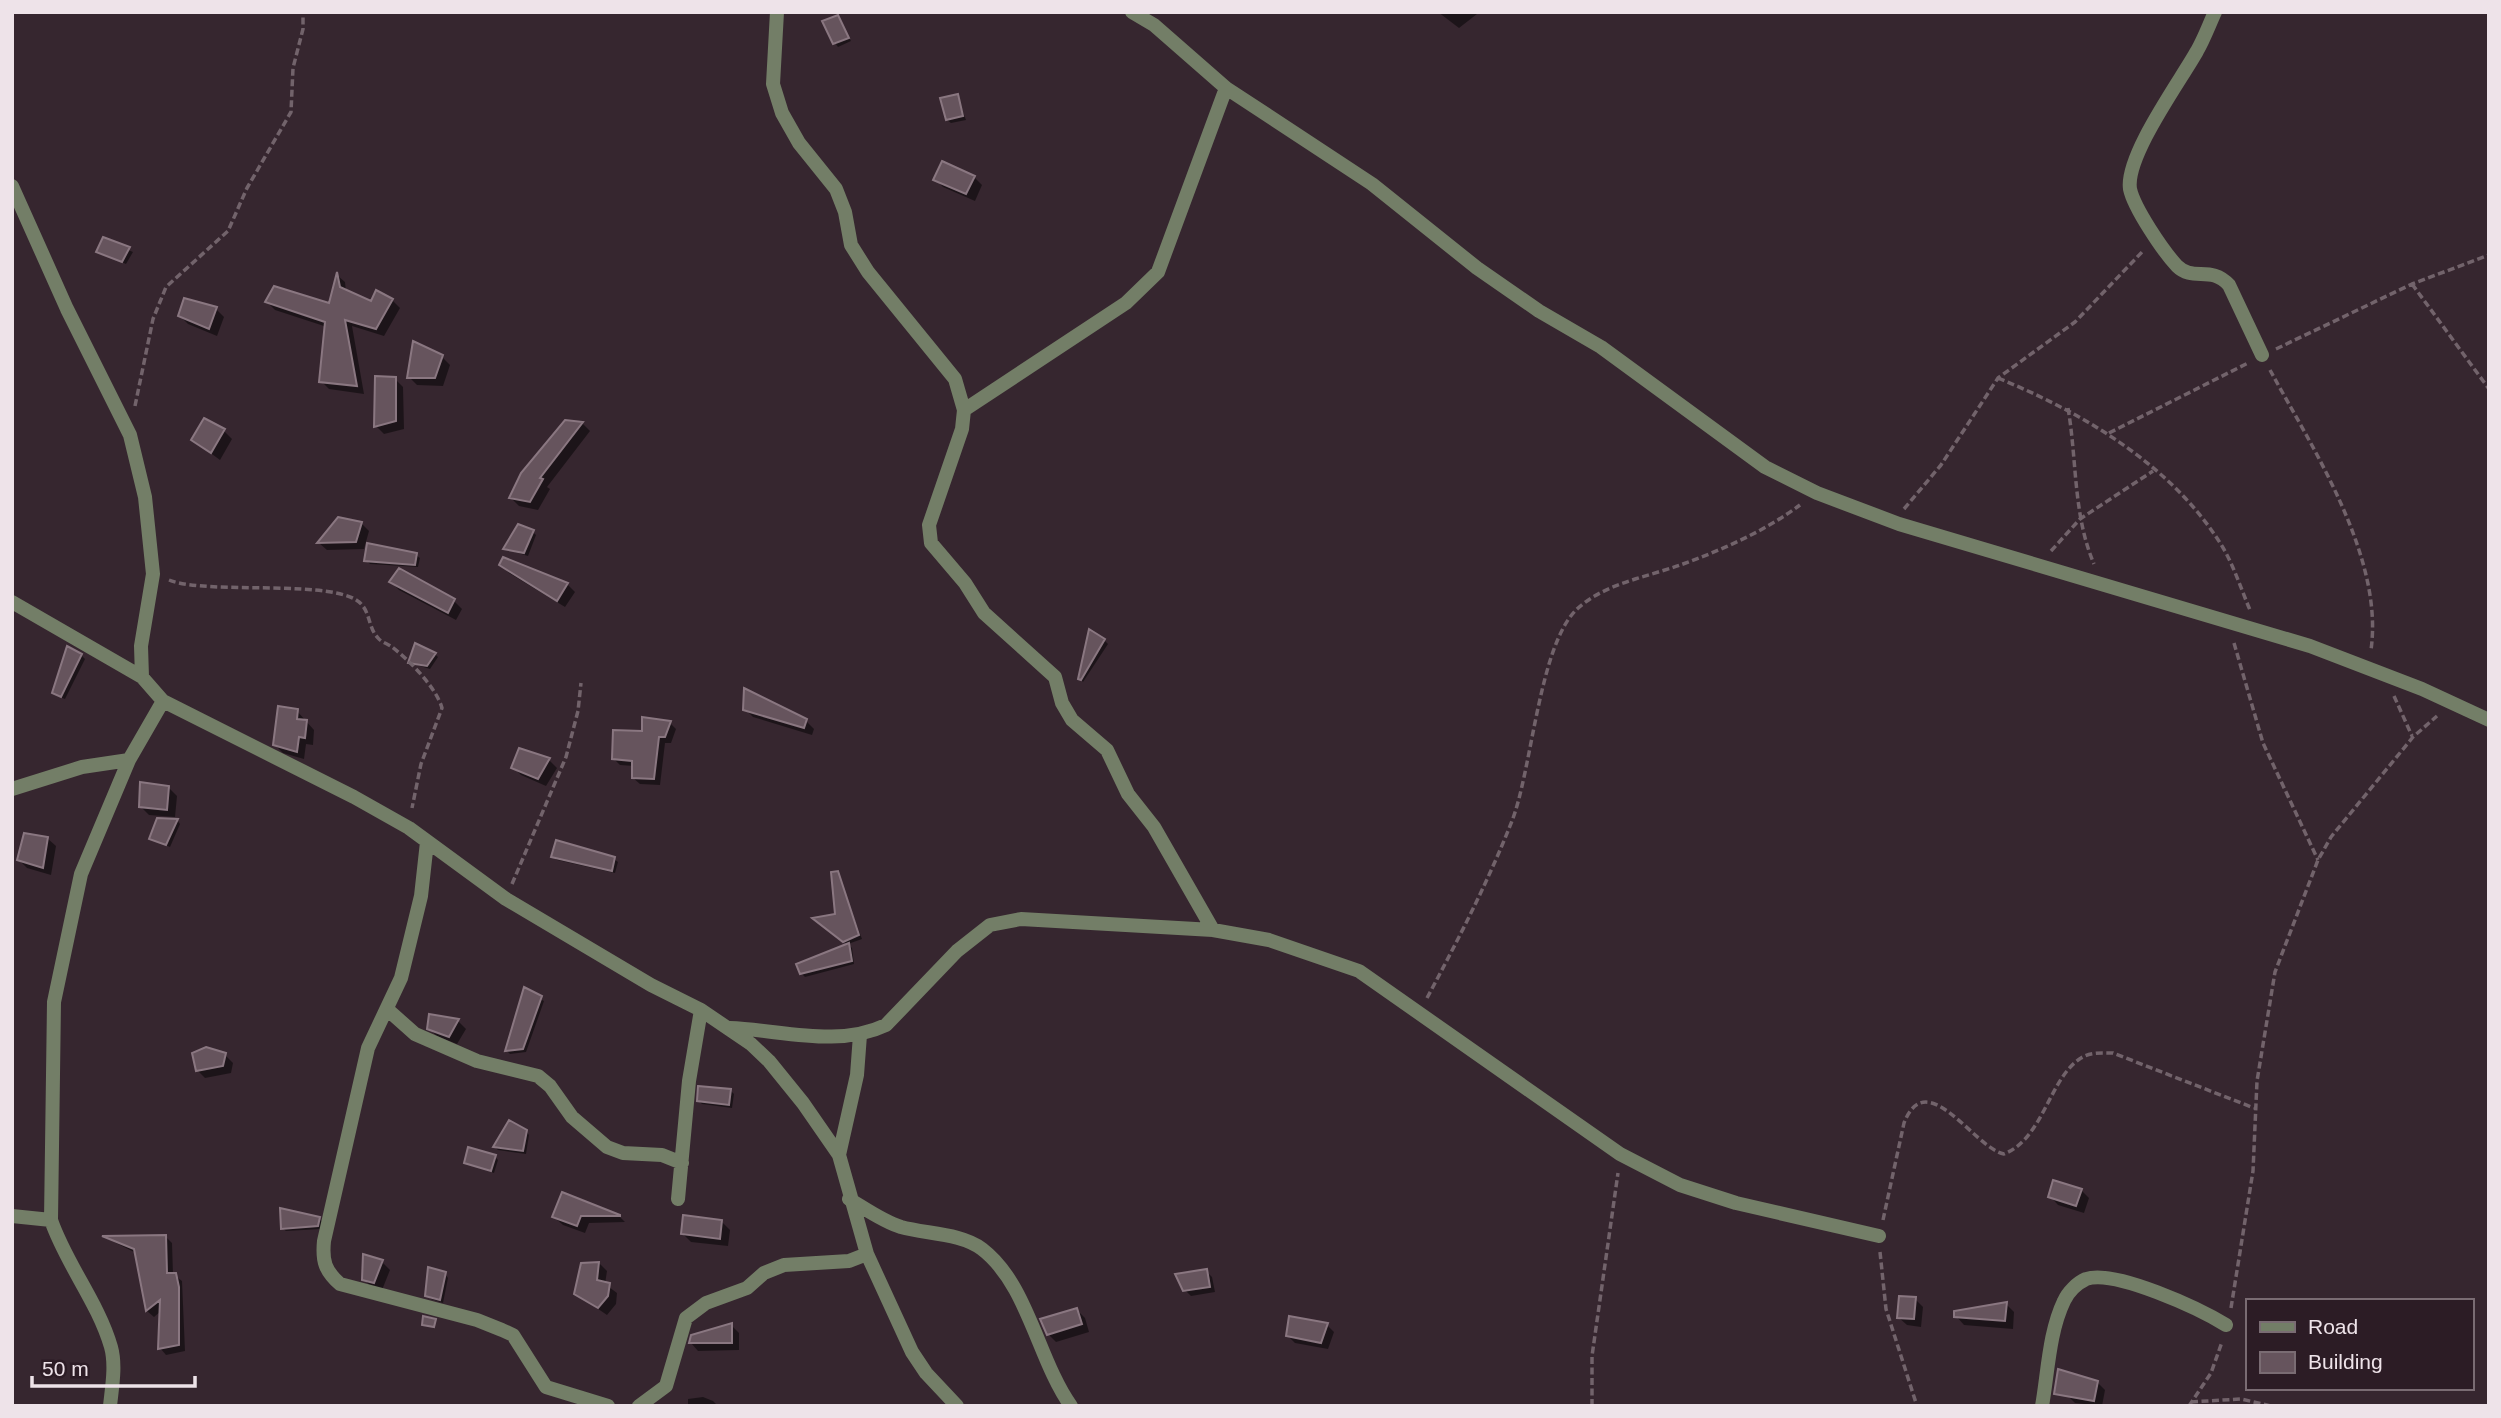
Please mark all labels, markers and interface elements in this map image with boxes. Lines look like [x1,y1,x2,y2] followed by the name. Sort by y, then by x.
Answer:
[2246,1299,2473,1390] legend
[2308,1315,2358,1338] text: Road
[32,1344,194,1388] scale bar
[2308,1350,2383,1373] text: Building
[42,1357,89,1380] text: 50 m

